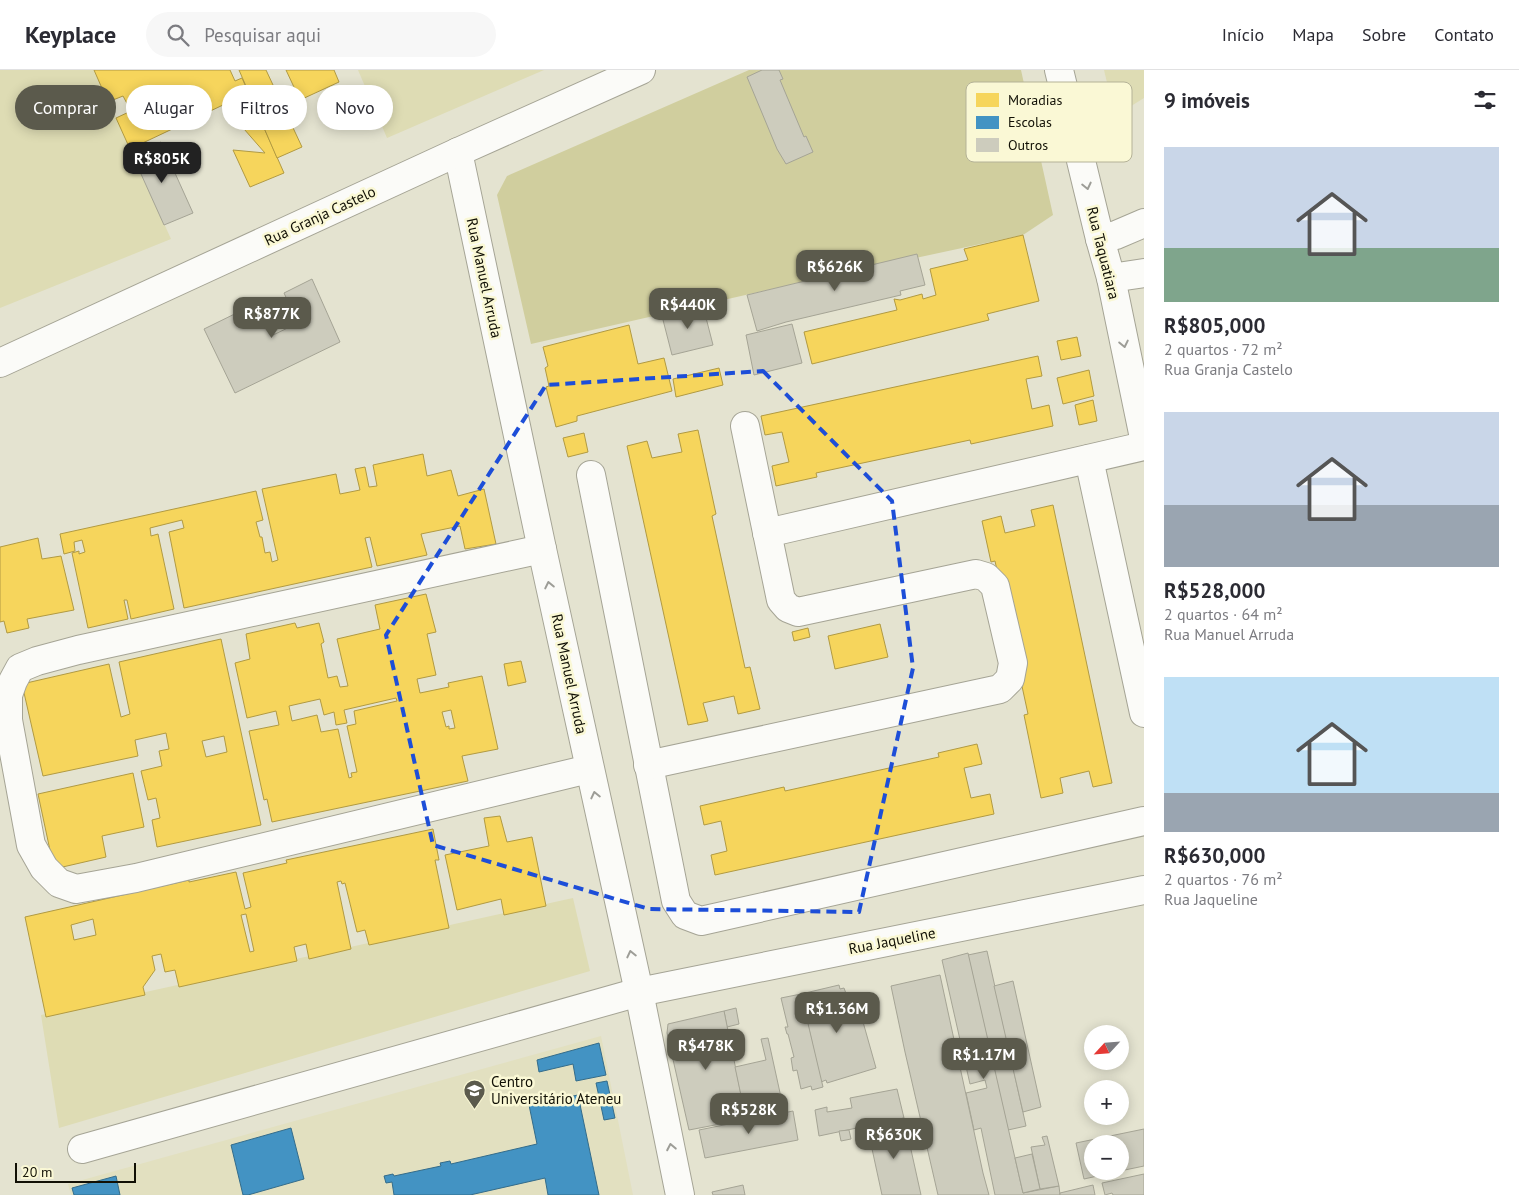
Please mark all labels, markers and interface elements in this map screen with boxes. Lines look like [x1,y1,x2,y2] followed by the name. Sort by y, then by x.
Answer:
[146,12,496,57] search box
[25,19,116,50] text: Keyplace
[164,21,192,49] icon: search
[204,23,321,47] text: Pesquisar aqui
[1222,23,1264,46] text: Início
[1292,23,1334,46] text: Mapa
[1362,23,1406,46] text: Sobre
[1434,23,1494,46] text: Contato
[966,82,1132,162] legend
[15,85,116,130] chip: Comprar
[126,85,212,130] chip: Alugar
[222,85,307,130] chip: Filtros
[317,85,393,130] chip: Novo
[1471,86,1499,114] icon: filters
[1164,87,1250,114] text: 9 imóveis
[1008,91,1063,109] text: Moradias
[1008,113,1052,131] text: Escolas
[1008,136,1048,154] text: Outros
[121,142,203,184] pin: R$805K
[134,148,190,168] text: R$805K
[1287,179,1377,269] icon: home
[261,181,379,250] street label: Rua Granja Castelo
[1081,181,1092,190] one-way arrow
[1083,205,1124,301] street label: Rua Taquatiara
[463,216,506,340] street label: Rua Manuel Arruda
[794,250,876,292] pin: R$626K
[807,256,863,276] text: R$626K
[647,288,729,330] pin: R$440K
[660,294,716,314] text: R$440K
[231,296,313,339] pin: R$877K
[244,303,300,323] text: R$877K
[1164,312,1265,339] text: R$805,000
[1118,339,1129,348] one-way arrow
[1164,339,1282,359] text: 2 quartos · 72 m²
[1164,359,1293,379] text: Rua Granja Castelo
[1287,444,1377,534] icon: home
[1164,577,1265,604] text: R$528,000
[545,581,555,590] one-way arrow
[1164,604,1282,624] text: 2 quartos · 64 m²
[548,612,591,736] street label: Rua Manuel Arruda
[1164,624,1294,644] text: Rua Manuel Arruda
[1287,709,1377,799] icon: home
[590,791,601,800] one-way arrow
[1164,842,1265,869] text: R$630,000
[1164,869,1282,889] text: 2 quartos · 76 m²
[1164,889,1258,909] text: Rua Jaqueline
[847,923,937,958] street label: Rua Jaqueline
[626,949,637,958] one-way arrow
[791,992,883,1034] pin: R$1.36M
[806,998,868,1018] text: R$1.36M
[1084,1025,1129,1070] north arrow
[1084,1025,1129,1180] map controls
[665,1028,747,1071] pin: R$478K
[678,1035,734,1055] text: R$478K
[938,1038,1030,1080] pin: R$1.17M
[953,1044,1015,1064] text: R$1.17M
[491,1072,621,1108] place label: Centro Universitário Ateneu
[463,1079,487,1110] school or university icon: Centro Universitário Ateneu
[1084,1080,1129,1125] button: +
[708,1092,790,1135] pin: R$528K
[721,1099,777,1119] text: R$528K
[853,1118,935,1160] pin: R$630K
[866,1124,922,1144] text: R$630K
[1084,1135,1129,1180] button: −
[666,1143,676,1152] one-way arrow
[15,1160,136,1183] scale bar
[22,1163,52,1181] text: 20 m

